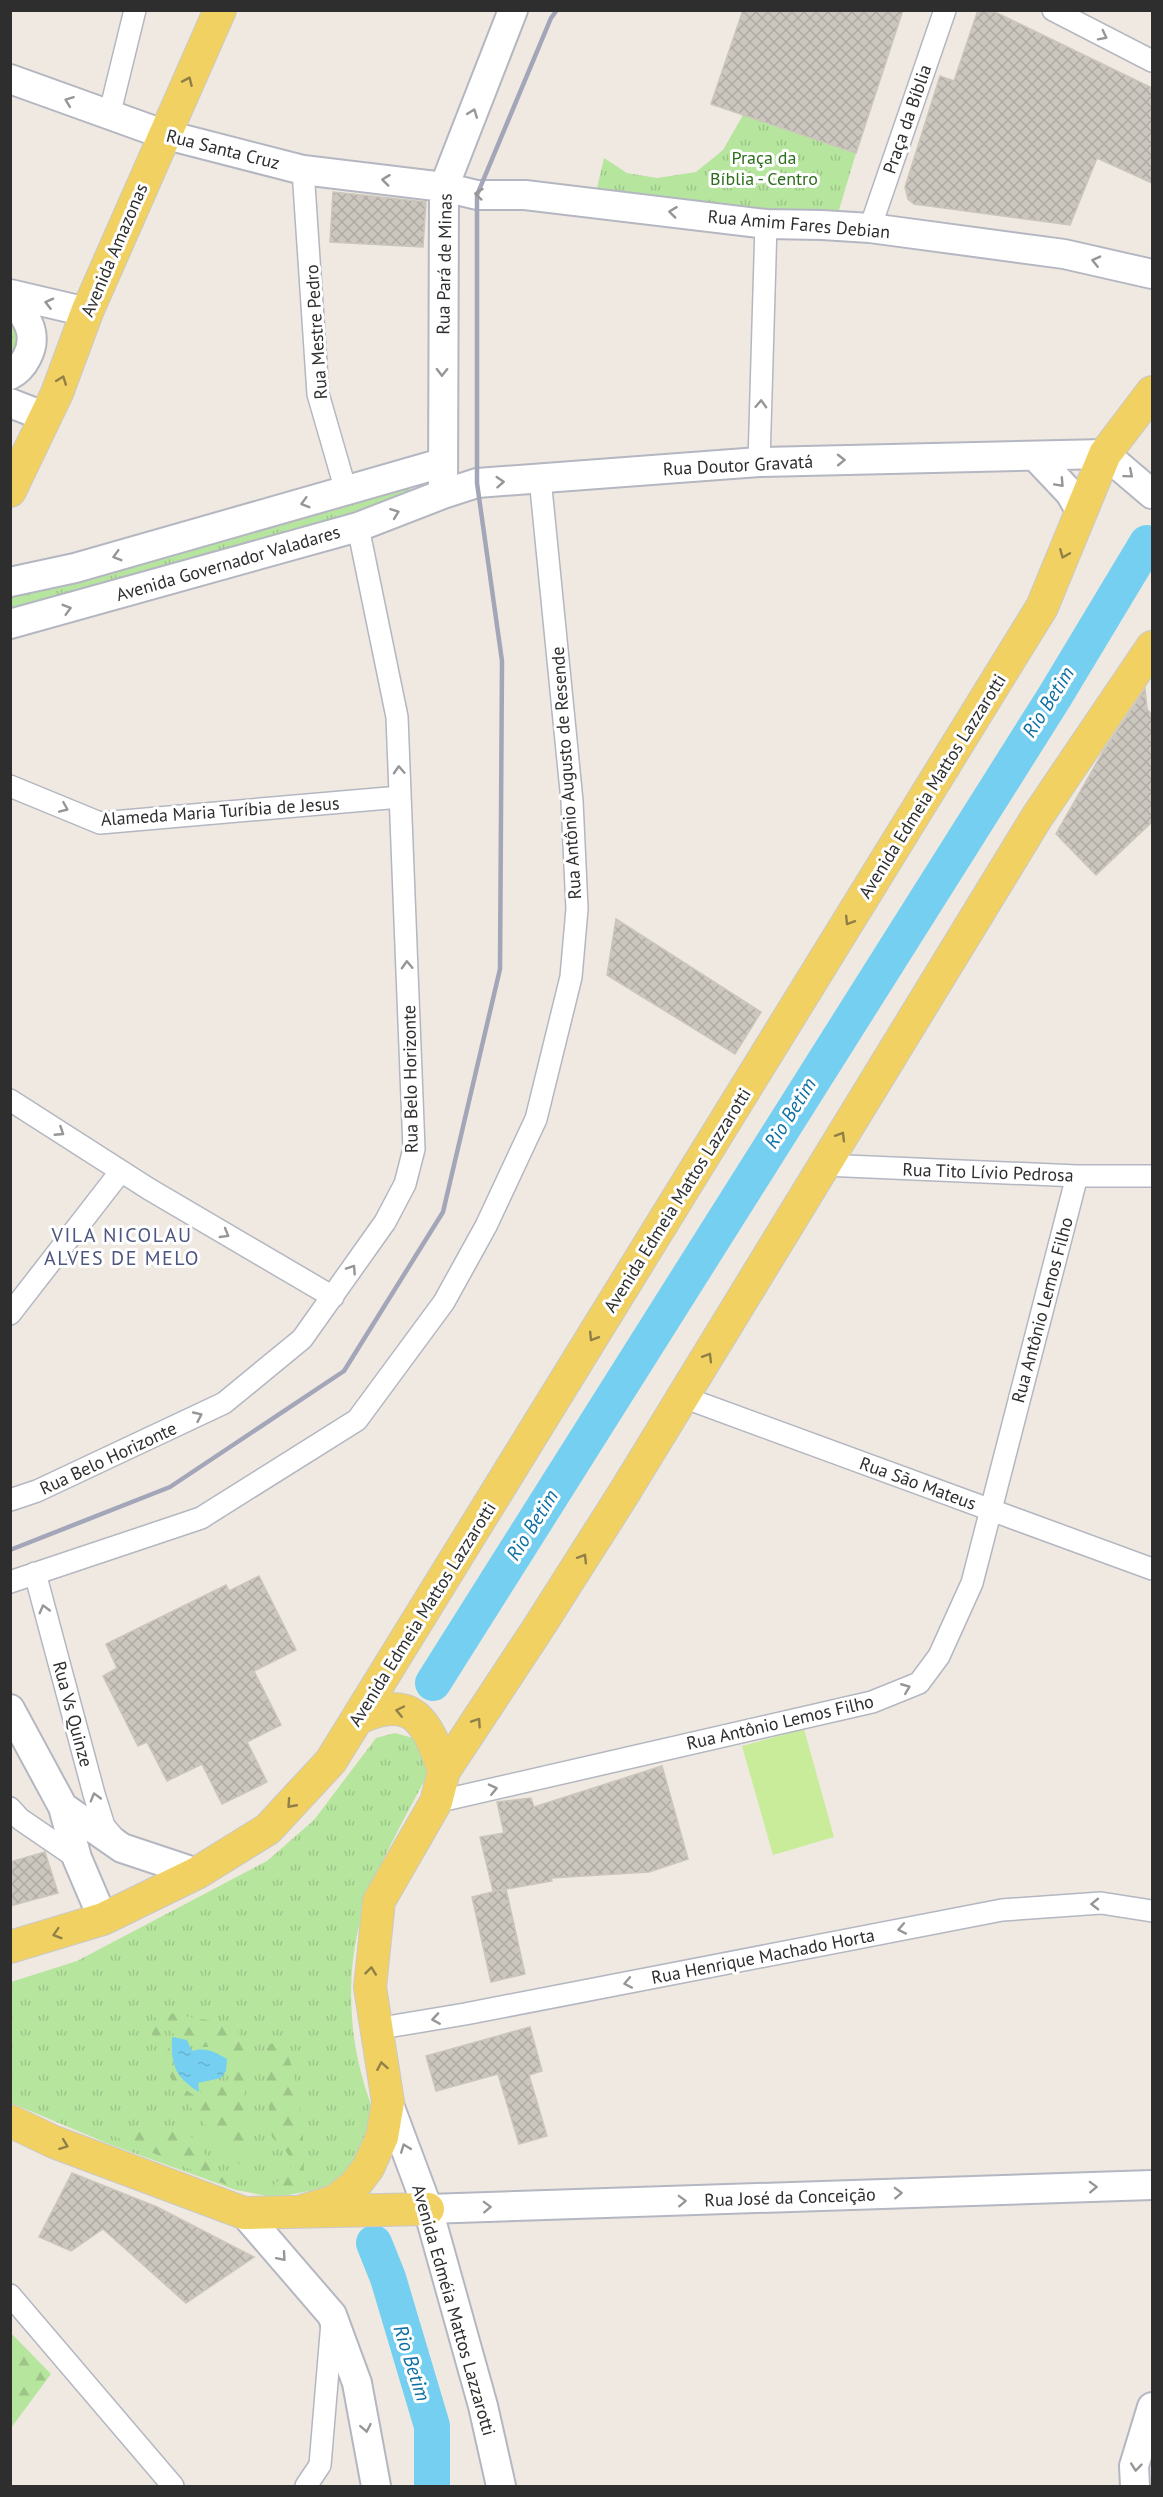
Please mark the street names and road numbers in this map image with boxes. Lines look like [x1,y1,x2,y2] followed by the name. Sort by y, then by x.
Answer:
[878,61,936,177] street label: Praça da Bíblia
[164,124,282,174] street label: Rua Santa Cruz
[76,180,152,320] street label: Avenida Amazonas
[431,193,457,335] street label: Rua Pará de Minas
[707,205,891,243] street label: Rua Amim Fares Debian
[300,264,332,400] street label: Rua Mestre Pedro
[662,450,814,480] street label: Rua Doutor Gravatá
[113,520,343,606] street label: Avenida Governador Valadares
[546,646,586,900] street label: Rua Antônio Augusto de Resende
[853,670,1011,902] street label: Avenida Edmeia Mattos Lazzarotti
[100,791,340,831] street label: Alameda Maria Turíbia de Jesus
[397,1005,423,1153] street label: Rua Belo Horizonte
[598,1084,756,1316] street label: Avenida Edmeia Mattos Lazzarotti
[902,1158,1074,1186] street label: Rua Tito Lívio Pedrosa
[1006,1215,1078,1405] street label: Rua Antônio Lemos Filho
[36,1416,180,1500] street label: Rua Belo Horizonte
[857,1451,979,1515] street label: Rua São Mateus
[343,1498,501,1730] street label: Avenida Edmeia Mattos Lazzarotti
[48,1659,98,1769] street label: Rua Vs Quinze
[684,1689,876,1755] street label: Rua Antônio Lemos Filho
[649,1923,877,1989] street label: Rua Henrique Machado Horta
[407,2182,501,2438] street label: Avenida Edméia Mattos Lazzarotti
[704,2183,876,2211] street label: Rua José da Conceição

